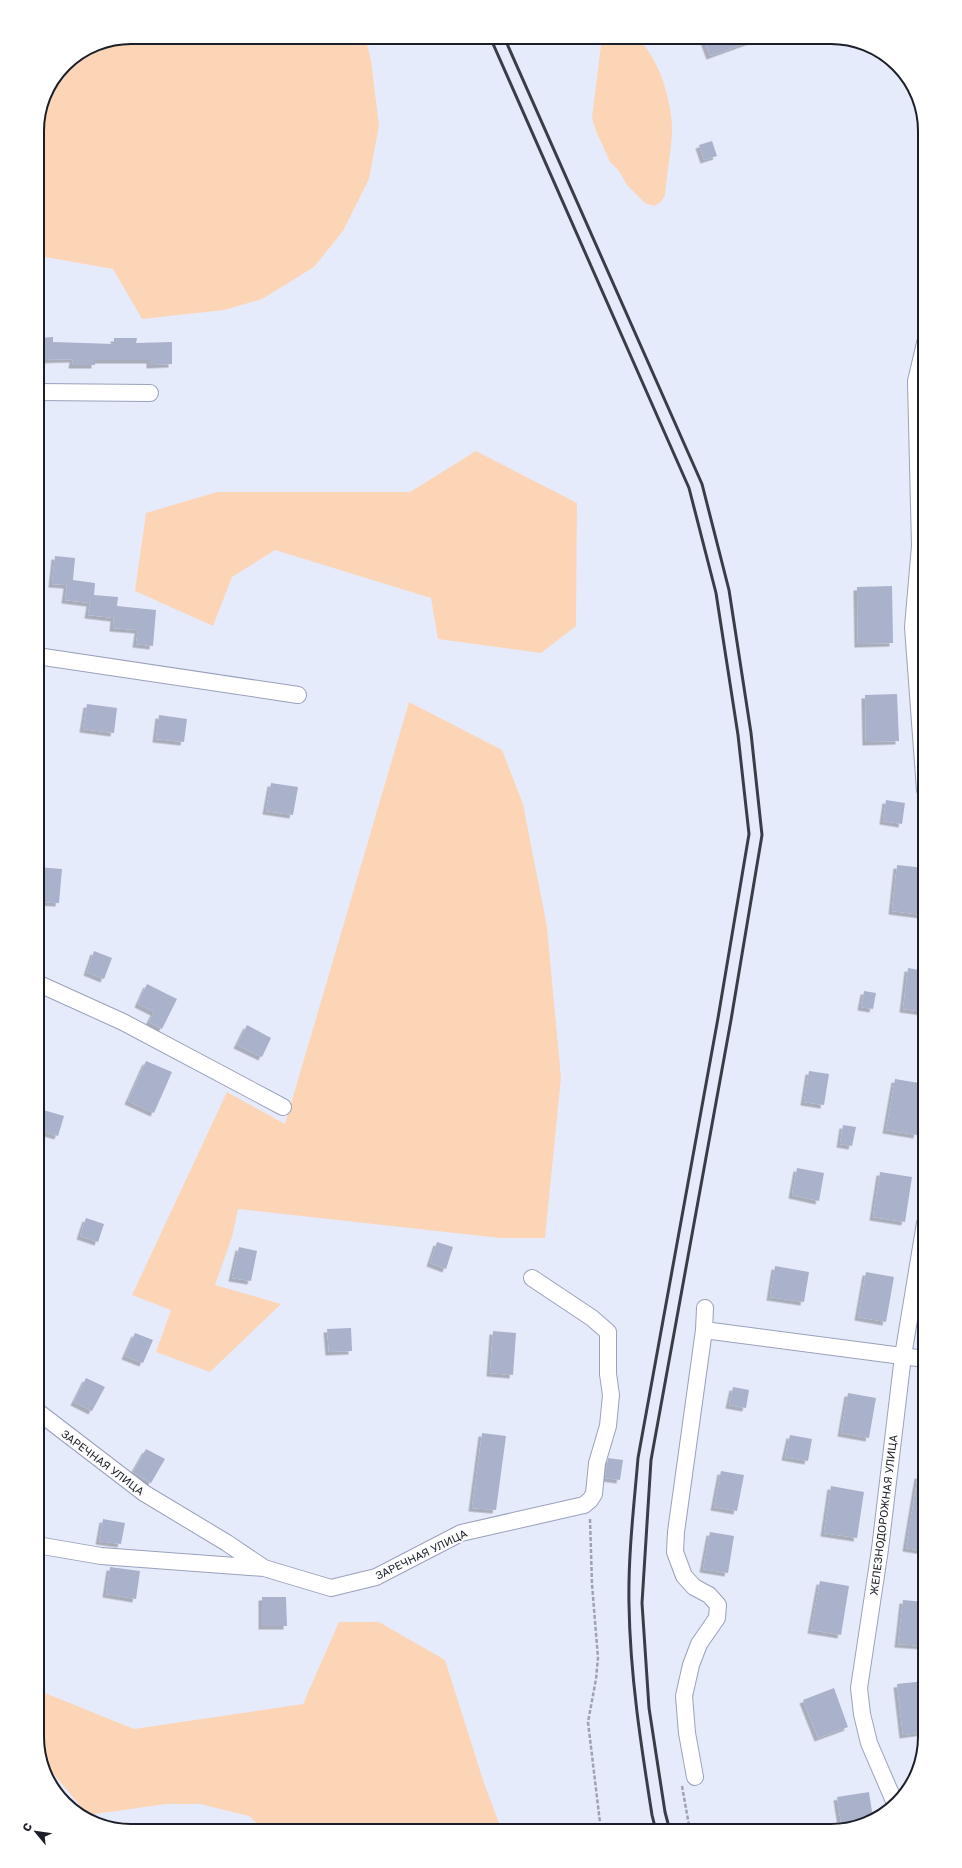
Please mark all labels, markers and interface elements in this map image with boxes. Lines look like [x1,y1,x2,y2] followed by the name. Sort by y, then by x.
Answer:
[59,1427,148,1498] street label: ЗАРЕЧНАЯ УЛИЦА
[867,1433,899,1596] street label: ЖЕЛЕЗНОДОРОЖНАЯ УЛИЦА
[373,1526,470,1582] street label: ЗАРЕЧНАЯ УЛИЦА
[16,1812,56,1852] north arrow
[19,1820,34,1833] text: С

